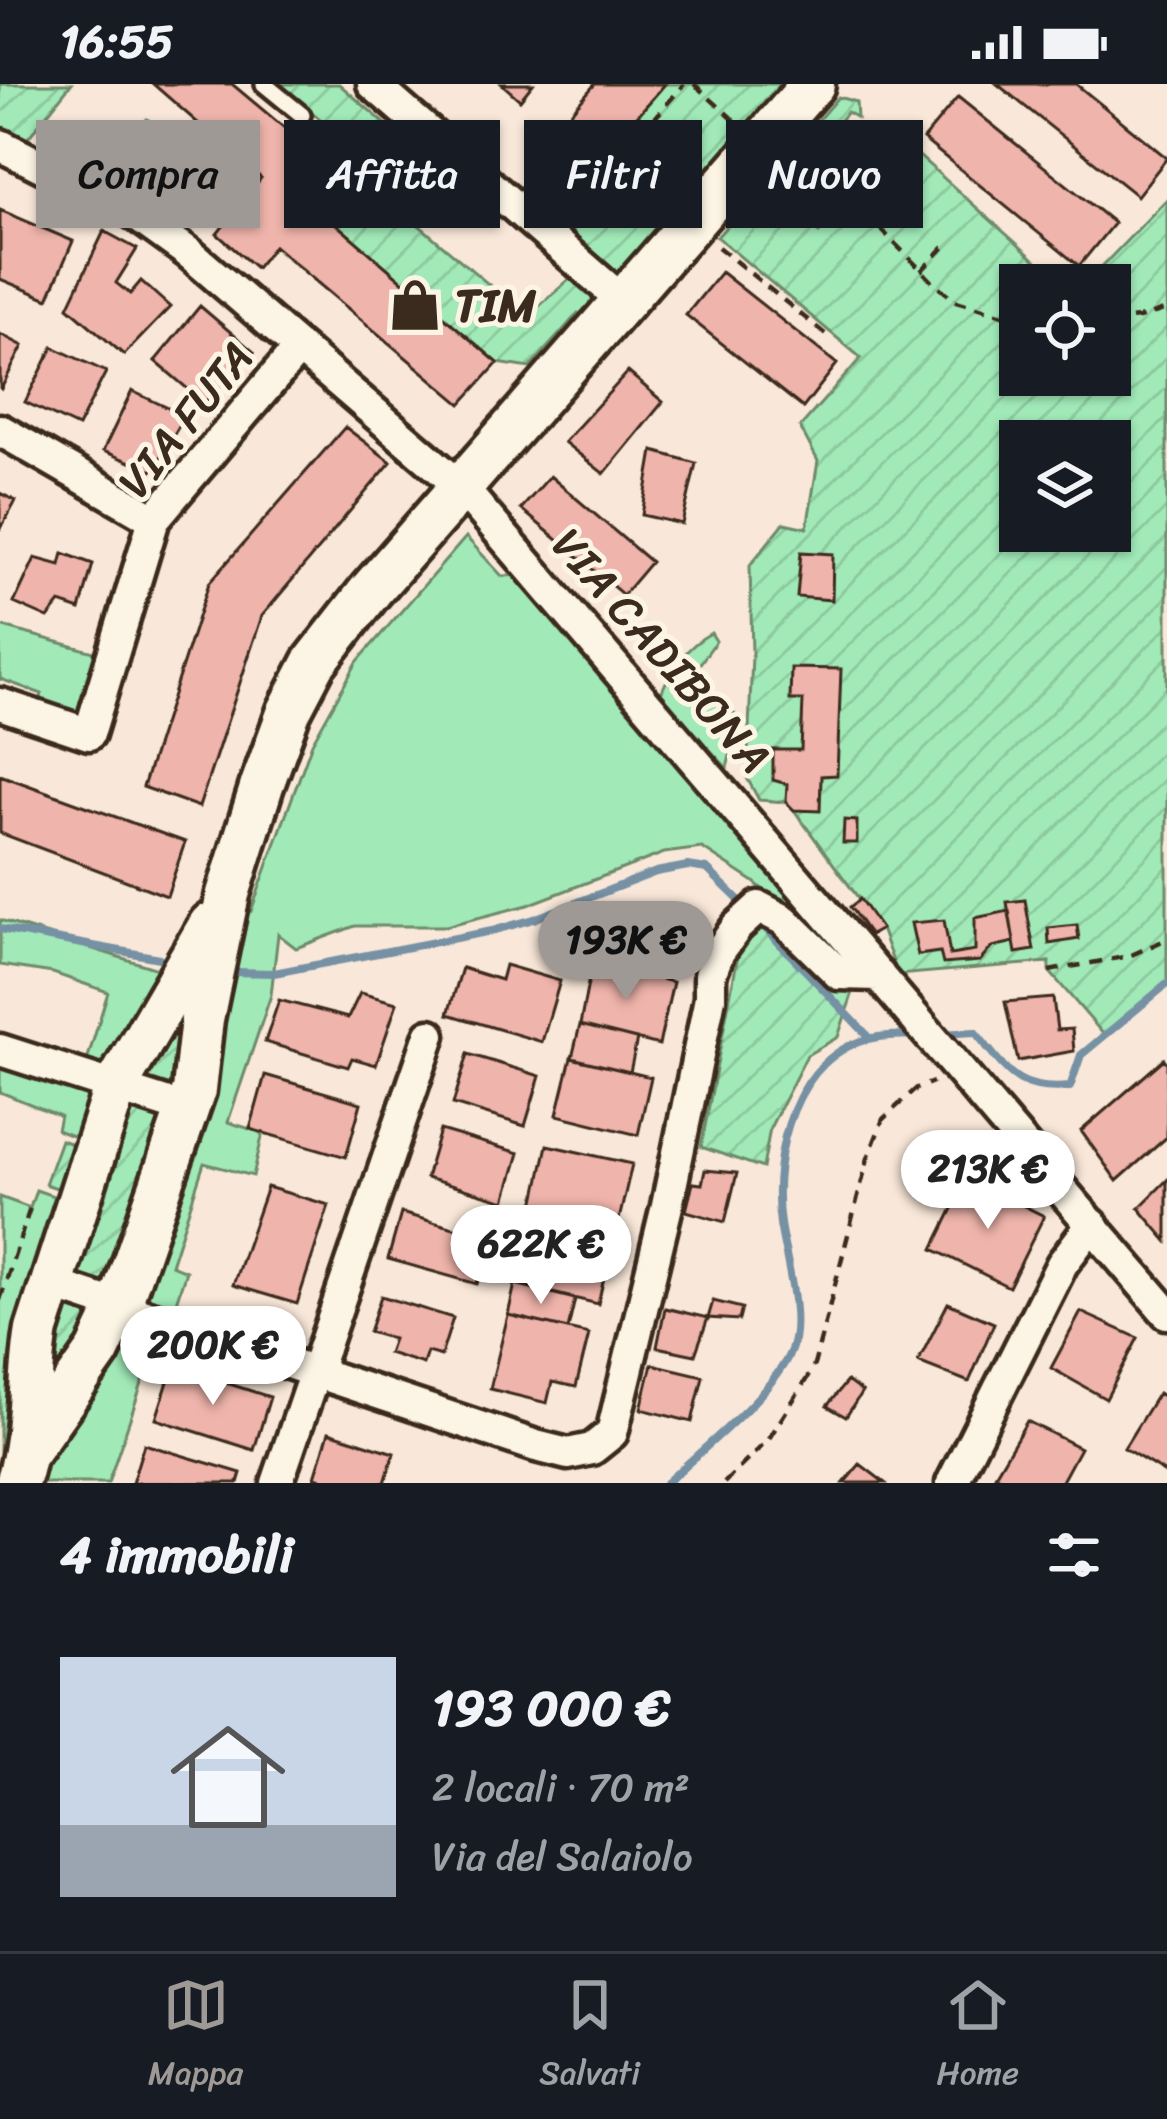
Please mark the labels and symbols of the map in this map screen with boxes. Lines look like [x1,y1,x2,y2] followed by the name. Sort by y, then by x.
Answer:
[455,266,537,346] place label: TIM
[386,276,444,334] shop icon: TIM
[96,323,275,517] street label: VIA FUTA
[531,509,792,792] street label: VIA CADIBONA
[528,901,724,1003] pin: 193K €
[890,1130,1086,1232] pin: 213K €
[443,1205,639,1307] pin: 622K €
[115,1306,311,1408] pin: 200K €

